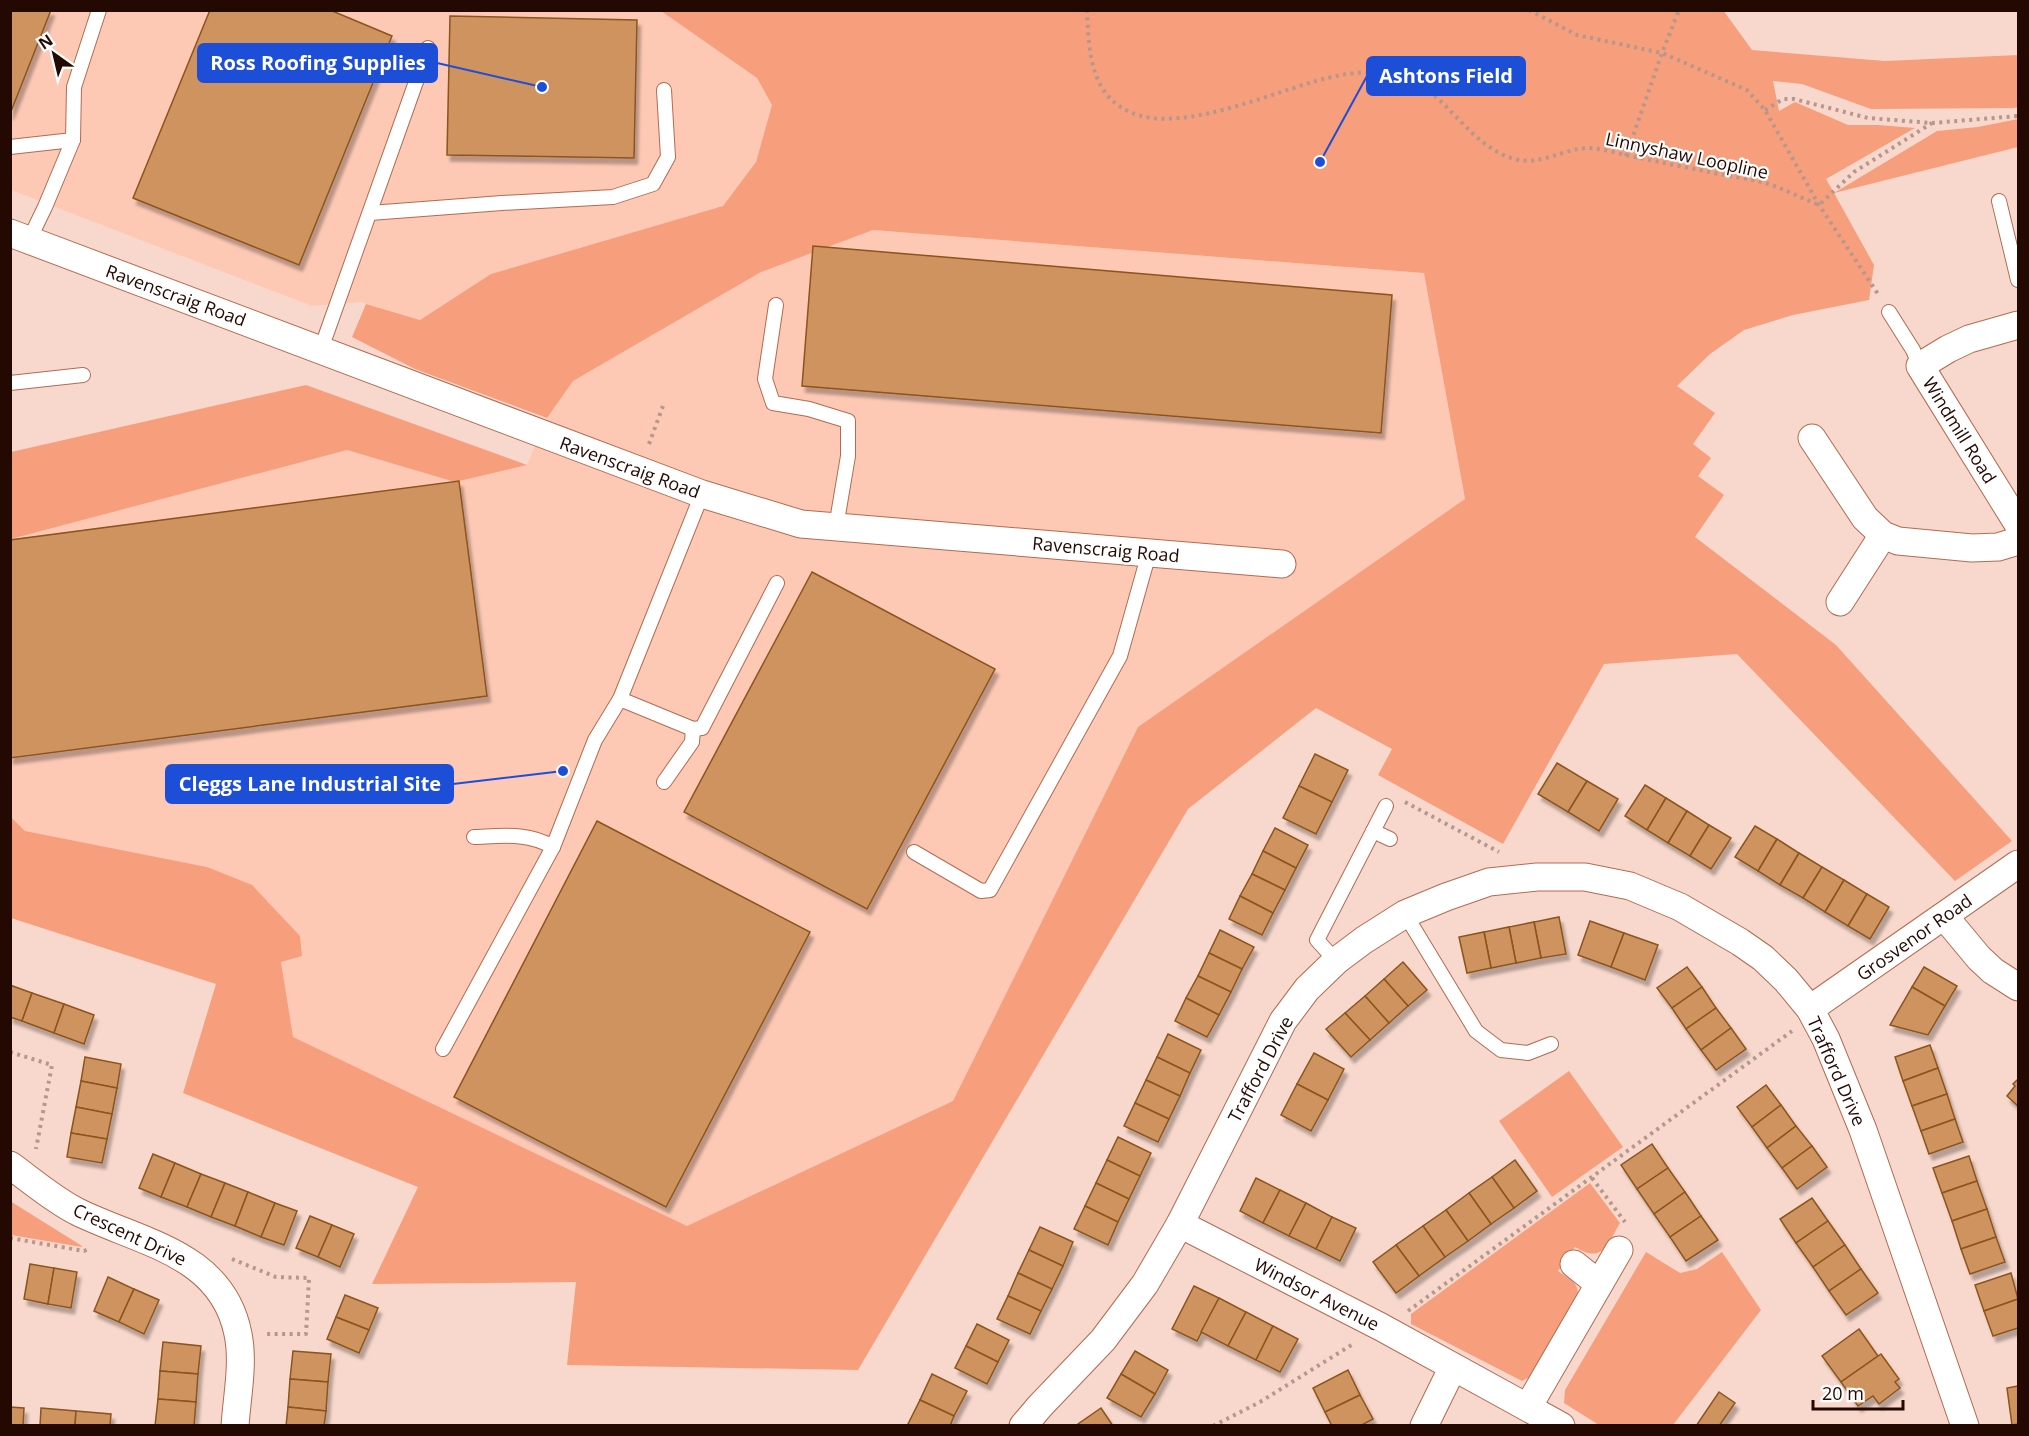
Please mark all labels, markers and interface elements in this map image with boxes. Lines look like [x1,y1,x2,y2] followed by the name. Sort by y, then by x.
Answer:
[24,24,84,84] north arrow
[34,29,57,54] text: N
[198,44,437,82] callout: Ross Roofing Supplies
[210,49,426,76] text: Ross Roofing Supplies
[1367,57,1525,95] callout: Ashtons Field
[1379,62,1513,89] text: Ashtons Field
[1604,126,1770,184] street label: Linnyshaw Loopline
[102,258,250,332] street label: Ravenscraig Road
[1918,372,2002,488] street label: Windmill Road
[556,430,704,504] street label: Ravenscraig Road
[1031,531,1181,567] street label: Ravenscraig Road
[166,765,453,803] callout: Cleggs Lane Industrial Site
[179,770,441,797] text: Cleggs Lane Industrial Site
[1851,888,1977,986] street label: Grosvenor Road
[1222,1012,1298,1126] street label: Trafford Drive
[1802,1013,1872,1129] street label: Trafford Drive
[70,1197,190,1271] street label: Crescent Drive
[1250,1252,1384,1336] street label: Windsor Avenue
[1813,1373,1903,1411] scale bar
[1822,1381,1864,1405] text: 20 m

